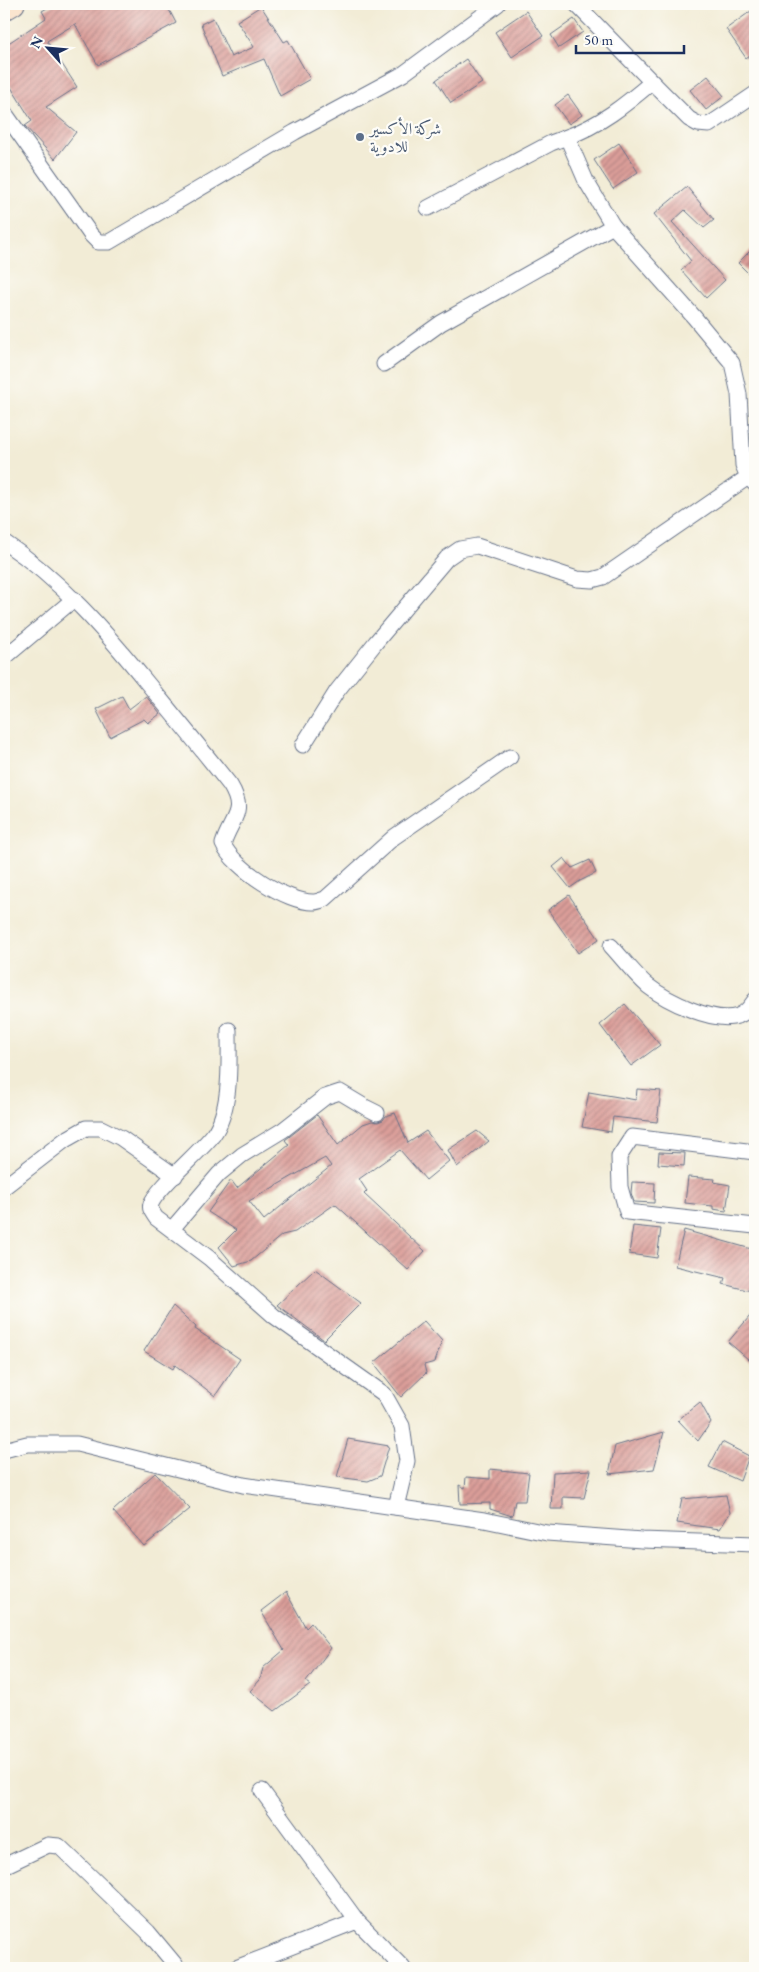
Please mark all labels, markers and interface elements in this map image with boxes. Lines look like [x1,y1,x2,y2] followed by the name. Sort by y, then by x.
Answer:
[22,22,72,72] north arrow
[576,22,684,54] scale bar
[584,30,613,49] text: 50 m
[26,32,47,51] text: N
[368,117,441,157] place label: شركة الأكسير للادوية
[354,131,366,143] marker: شركة الأكسير للادوية

